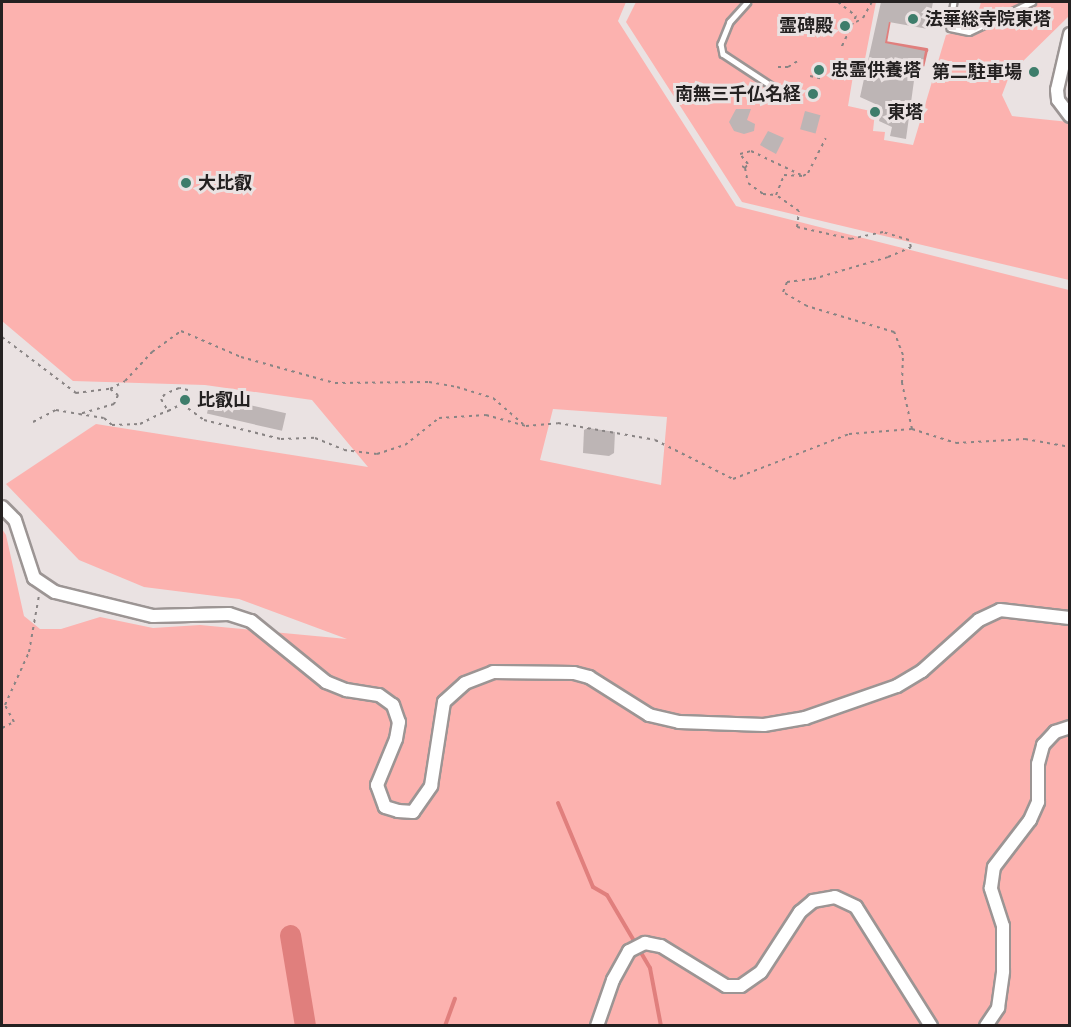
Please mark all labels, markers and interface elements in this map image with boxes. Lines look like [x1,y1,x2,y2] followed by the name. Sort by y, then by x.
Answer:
[925,8,1051,30] place label: 法華総寺院東塔
[906,12,920,26] marker: 法華総寺院東塔
[779,15,833,37] place label: 霊碑殿
[838,19,852,33] marker: 霊碑殿
[831,59,921,81] place label: 忠霊供養塔
[932,61,1022,83] place label: 第二駐車場
[812,63,826,77] marker: 忠霊供養塔
[1027,65,1041,79] marker: 第二駐車場
[675,83,801,105] place label: 南無三千仏名経
[806,87,820,101] marker: 南無三千仏名経
[887,101,923,123] place label: 東塔
[868,105,882,119] marker: 東塔
[198,172,252,194] place label: 大比叡
[179,176,193,190] marker: 大比叡
[197,389,251,411] place label: 比叡山
[178,393,192,407] marker: 比叡山

